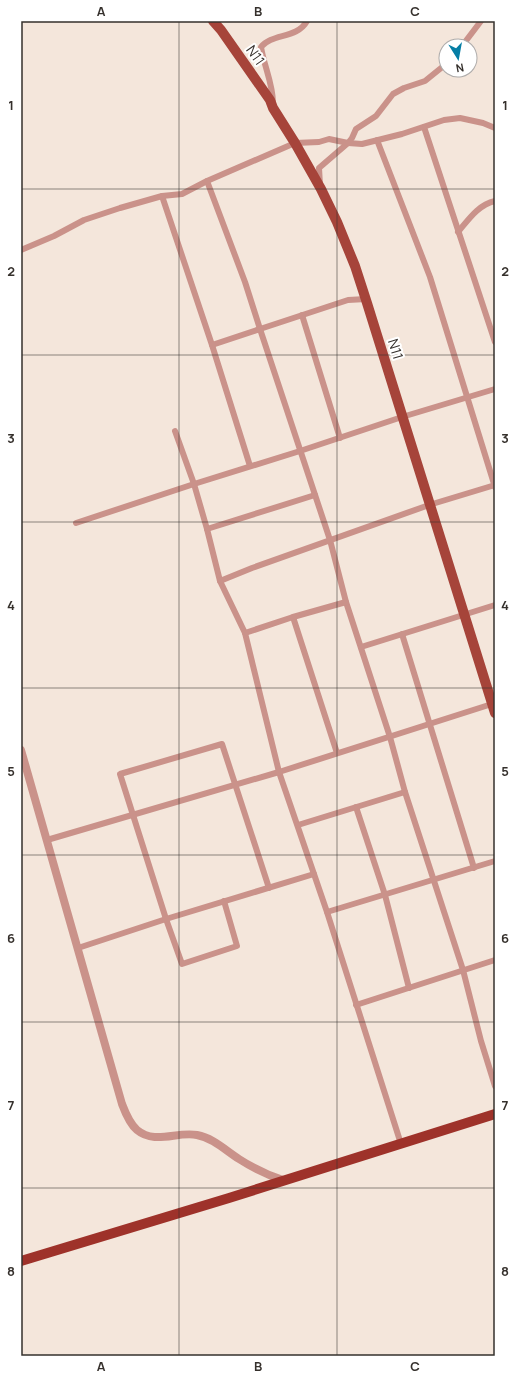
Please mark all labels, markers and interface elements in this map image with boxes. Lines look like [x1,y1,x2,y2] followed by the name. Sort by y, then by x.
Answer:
[97,2,106,20] text: A
[254,2,262,20] text: B
[410,2,420,20] text: C
[438,38,478,78] north arrow
[242,41,270,69] street label: N11
[455,60,465,76] text: N
[8,96,14,114] text: 1
[502,96,508,114] text: 1
[7,262,15,280] text: 2
[501,262,509,280] text: 2
[384,336,408,362] street label: N11
[7,429,15,447] text: 3
[501,429,509,447] text: 3
[7,596,15,614] text: 4
[501,596,509,614] text: 4
[7,762,15,780] text: 5
[501,762,509,780] text: 5
[7,929,15,947] text: 6
[501,929,509,947] text: 6
[8,1096,15,1114] text: 7
[502,1096,509,1114] text: 7
[7,1262,15,1280] text: 8
[501,1262,509,1280] text: 8
[97,1357,106,1375] text: A
[254,1357,262,1375] text: B
[410,1357,420,1375] text: C

